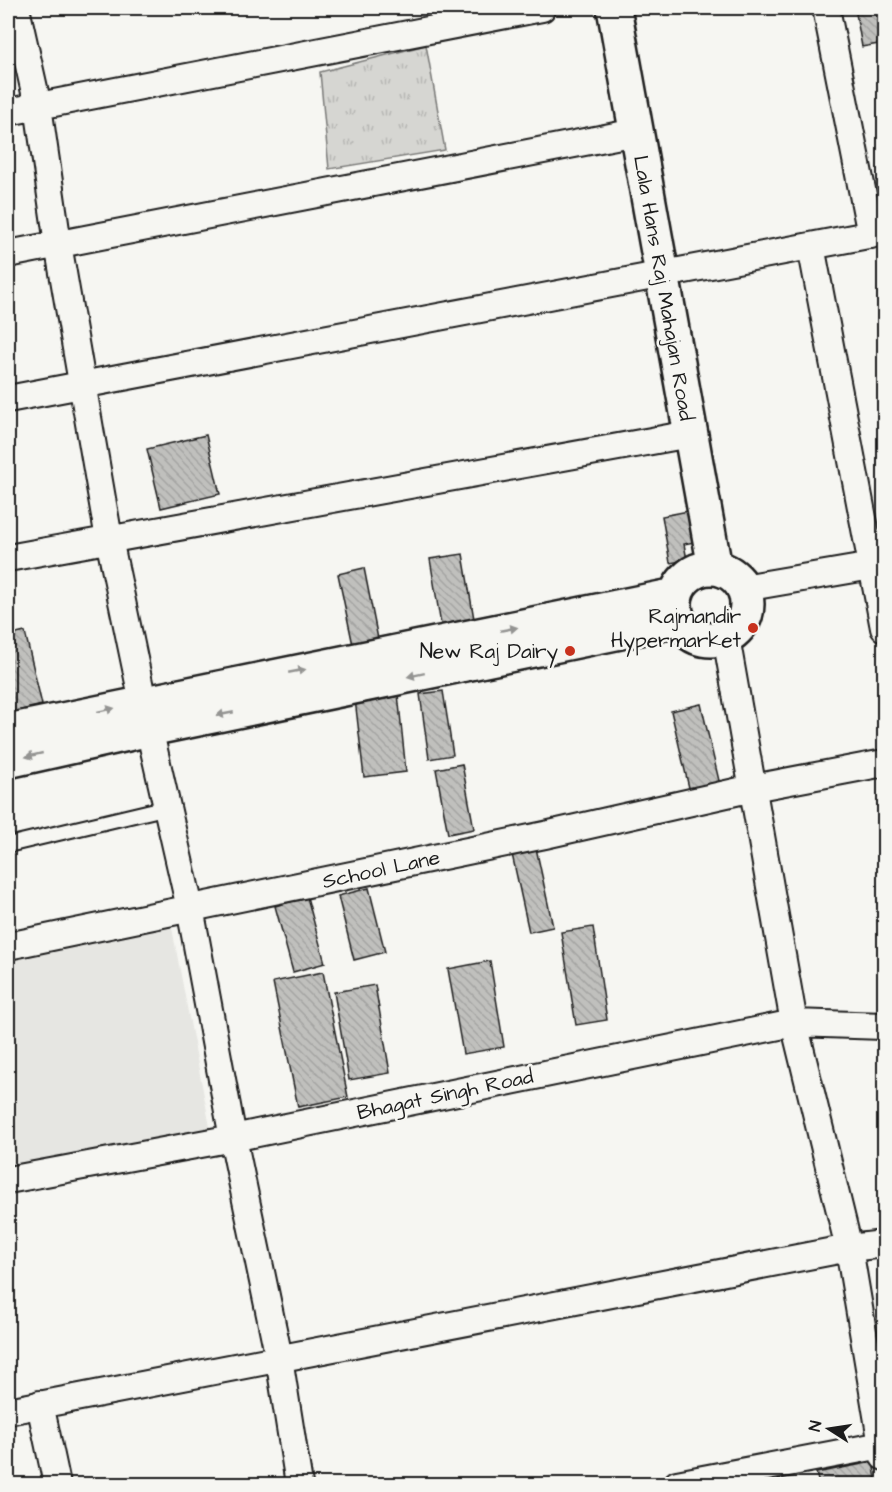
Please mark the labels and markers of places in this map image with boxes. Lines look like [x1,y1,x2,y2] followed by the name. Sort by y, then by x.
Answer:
[611,602,742,657] place label: Rajmandir Hypermarket
[746,621,760,635] marker: Rajmandir Hypermarket
[420,637,558,668] place label: New Raj Dairy
[563,644,577,658] marker: New Raj Dairy

